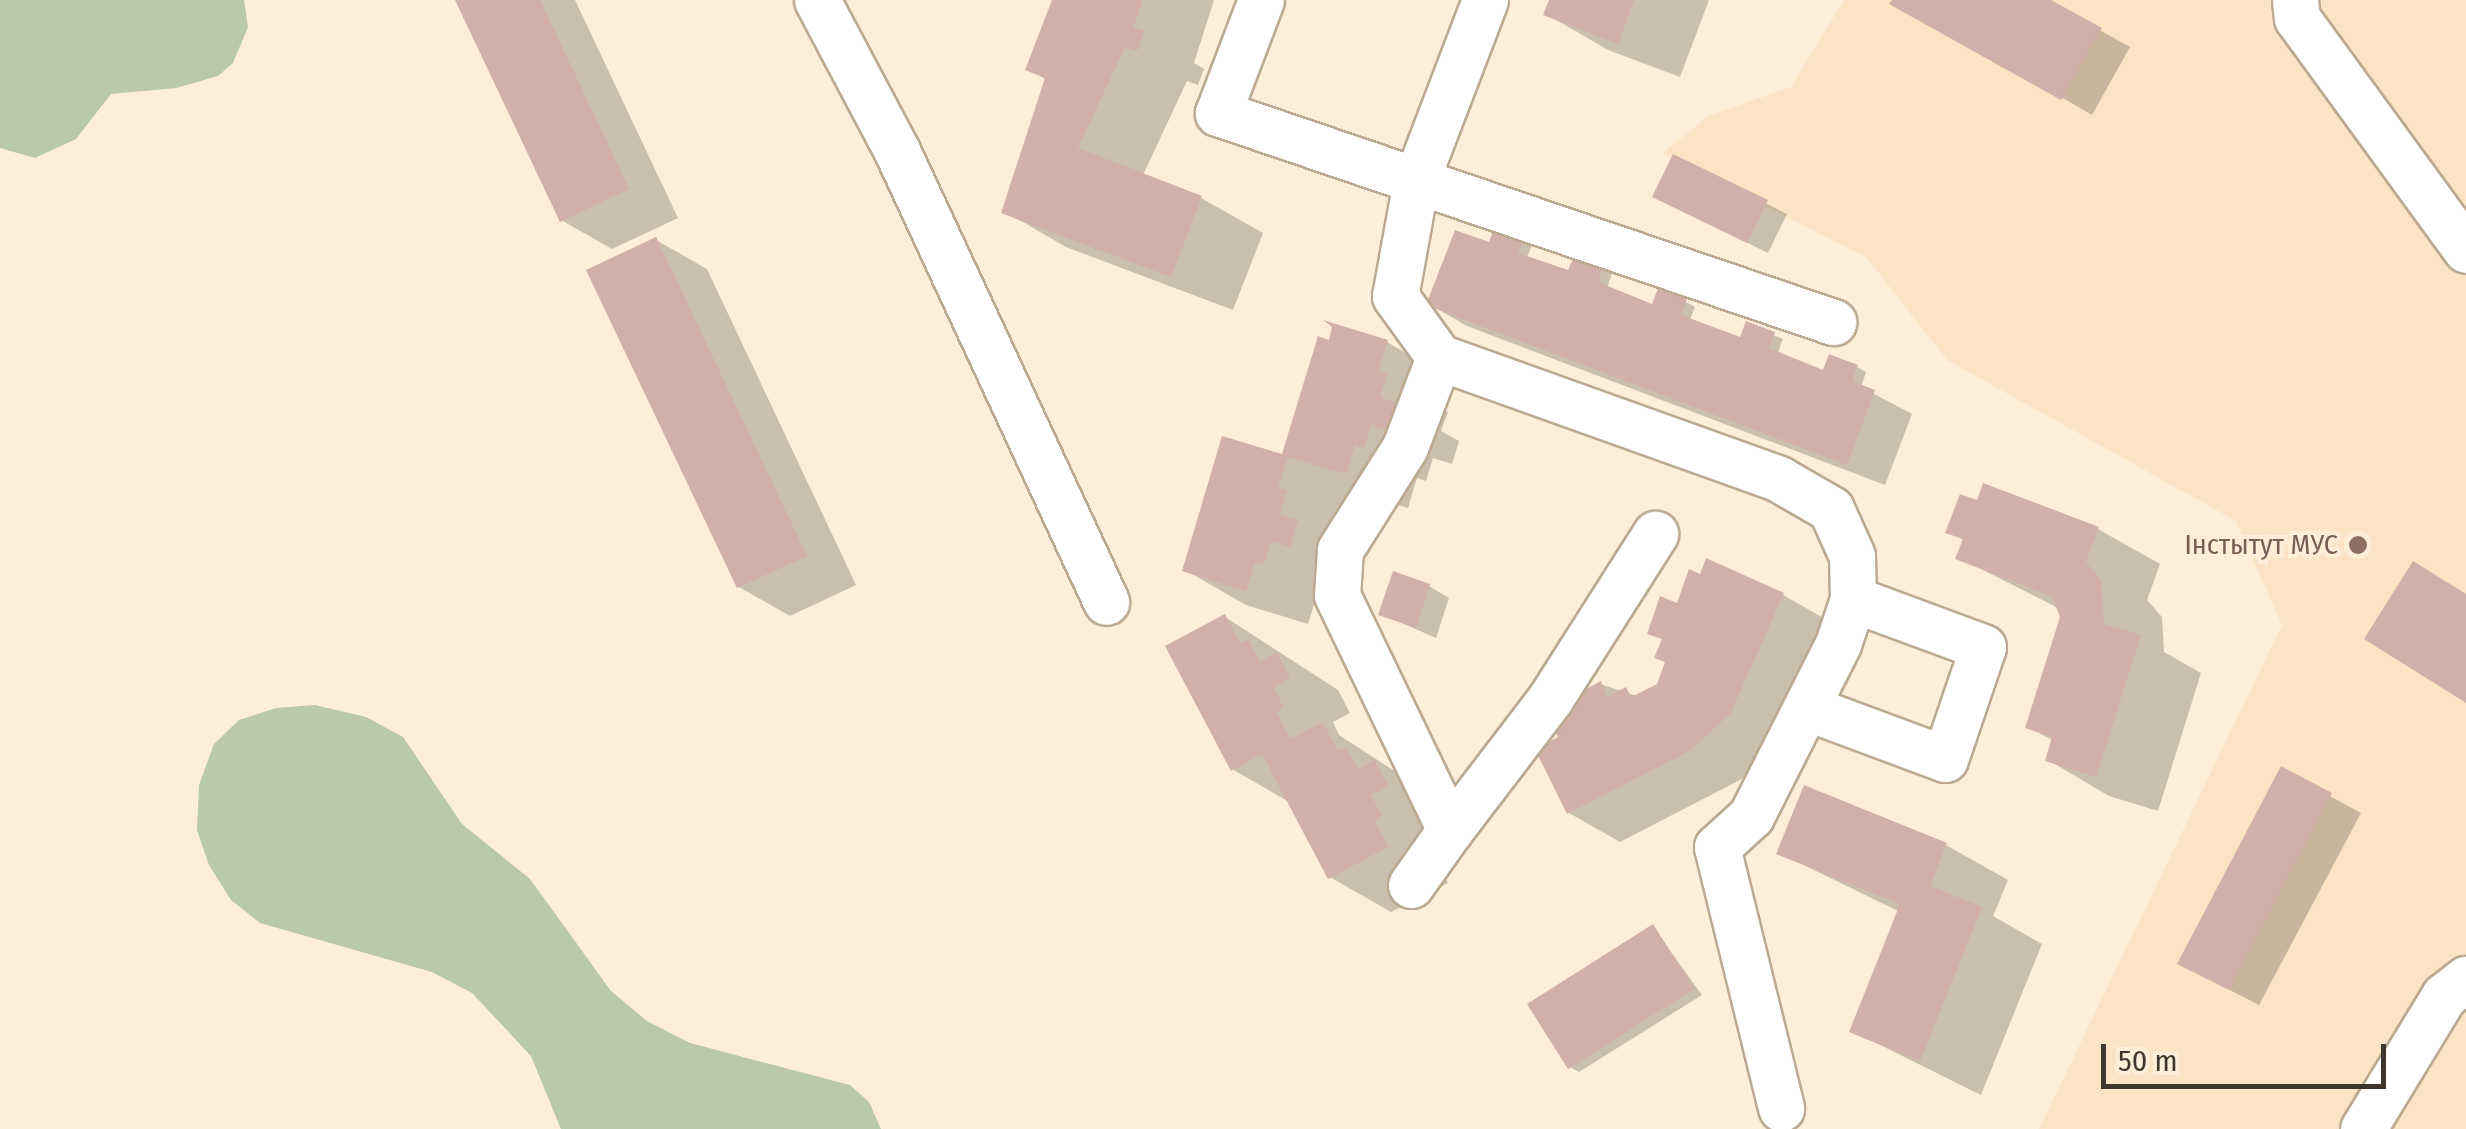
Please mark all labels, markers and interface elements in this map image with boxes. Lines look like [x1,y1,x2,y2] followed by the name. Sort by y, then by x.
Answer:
[2184,528,2338,562] place label: Інстытут МУС
[2347,534,2369,556] marker: Інстытут МУС
[2106,1024,2391,1086] scale bar
[2118,1043,2178,1079] text: 50 m

